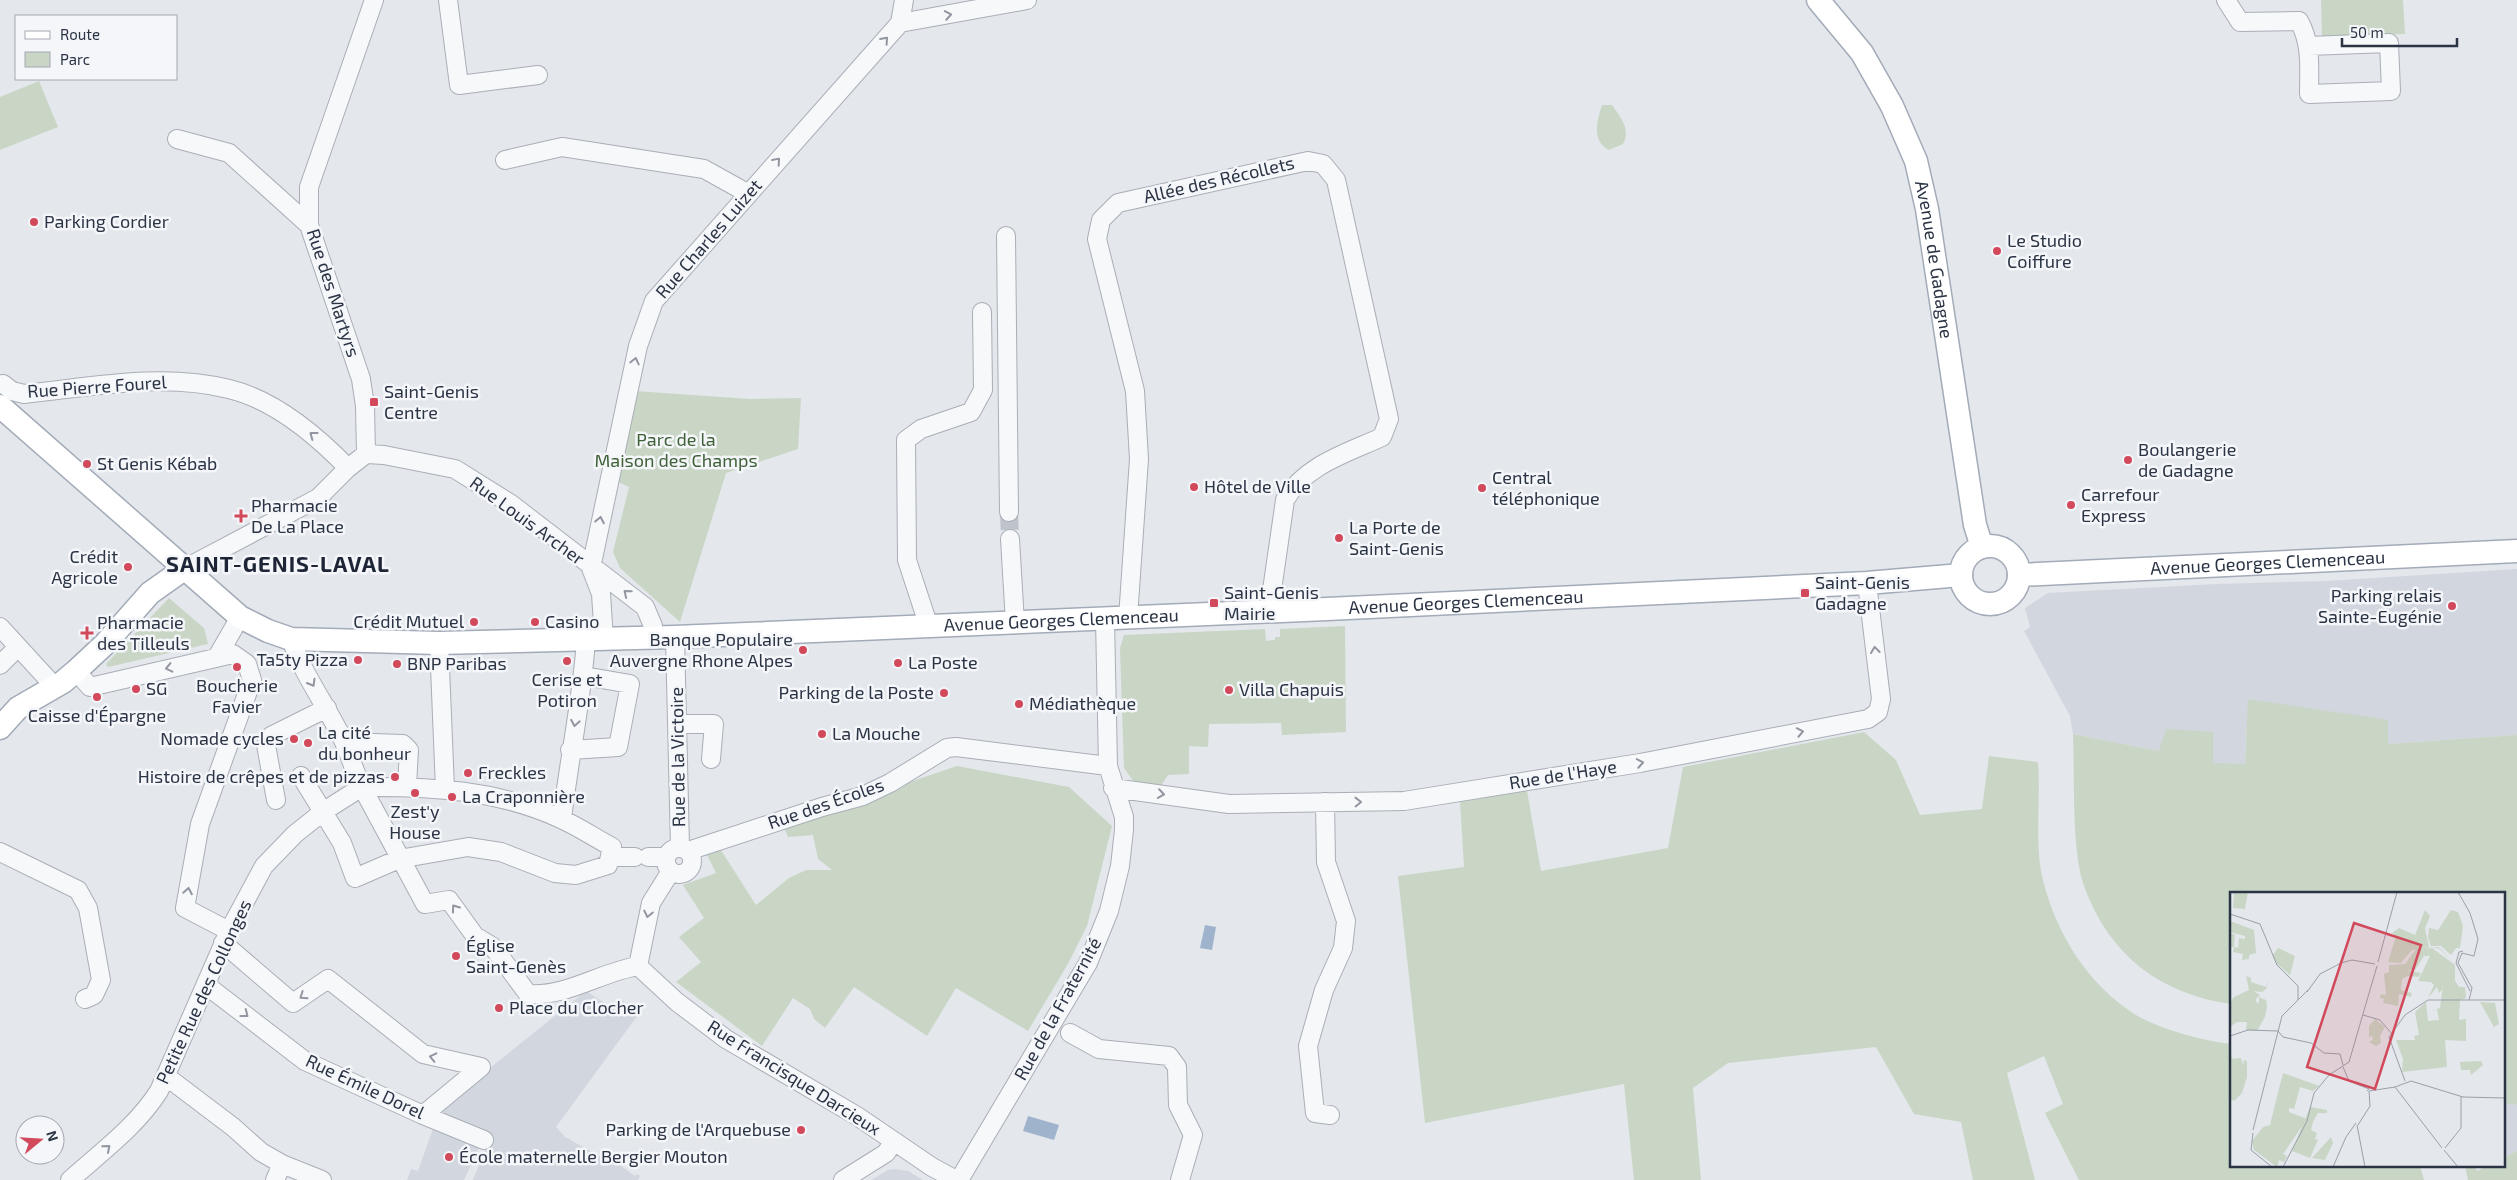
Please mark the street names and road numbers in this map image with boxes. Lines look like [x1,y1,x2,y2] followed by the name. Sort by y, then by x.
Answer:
[1141,151,1296,207] street label: Allée des Récollets
[651,174,766,302] street label: Rue Charles Luizet
[1911,178,1959,340] street label: Avenue de Gadagne
[303,226,365,360] street label: Rue des Martyrs
[27,370,168,402] street label: Rue Pierre Fourel
[466,471,589,569] street label: Rue Louis Archer
[2150,545,2386,579] street label: Avenue Georges Clemenceau
[1348,585,1584,618] street label: Avenue Georges Clemenceau
[943,603,1179,635] street label: Avenue Georges Clemenceau
[665,687,689,827] street label: Rue de la Victoire
[1507,755,1618,793] street label: Rue de l'Haye
[765,773,887,833] street label: Rue des Écoles
[151,896,256,1087] street label: Petite Rue des Collonges
[1009,933,1106,1084] street label: Rue de la Fraternité
[704,1015,886,1140] street label: Rue Francisque Darcieux
[303,1049,429,1124] street label: Rue Émile Dorel

